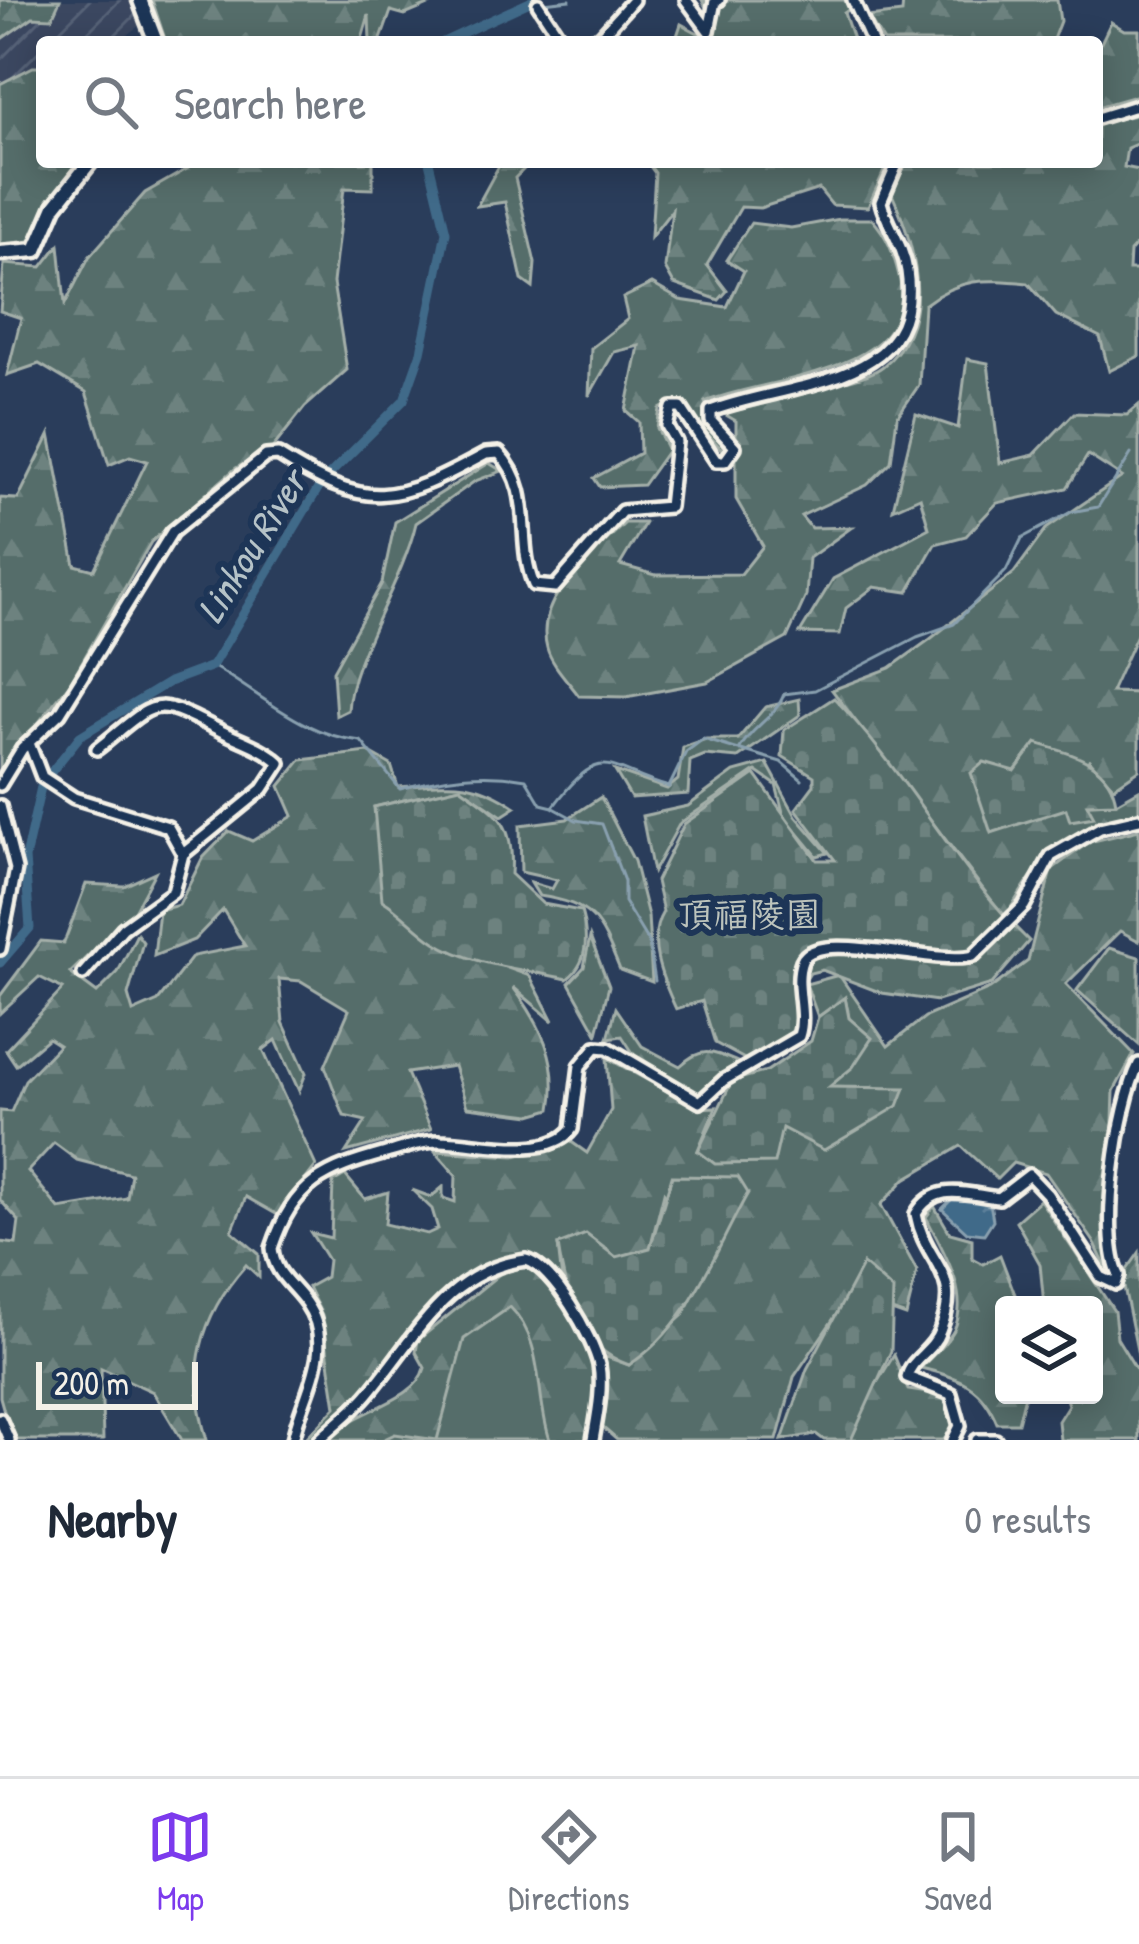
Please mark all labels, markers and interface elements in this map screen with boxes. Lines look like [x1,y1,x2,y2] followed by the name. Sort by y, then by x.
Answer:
[36,36,1103,168] search box
[78,69,144,135] icon: search
[174,72,366,133] text: Search here
[183,456,320,632] water label: Linkou River
[677,889,821,938] park label: 頂福陵園
[995,1296,1103,1404] map controls
[995,1296,1103,1404] button: layers
[36,1356,198,1409] scale bar
[54,1361,129,1405] text: 200 m
[48,1484,178,1553] text: Nearby
[965,1492,1091,1545] text: 0 results
[147,1804,213,1920] tab: Map
[508,1804,630,1920] tab: Directions
[924,1804,992,1920] tab: Saved

